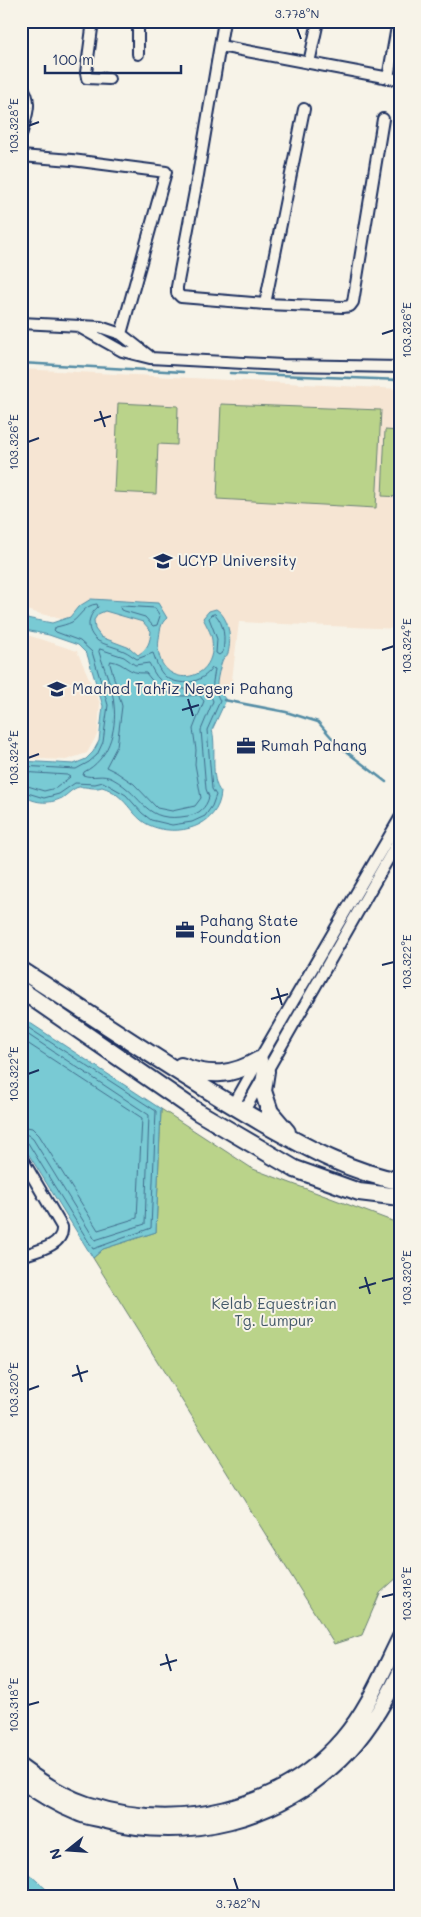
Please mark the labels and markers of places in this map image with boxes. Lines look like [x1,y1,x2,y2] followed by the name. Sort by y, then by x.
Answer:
[152,550,174,572] school or university icon: UCYP University
[178,550,297,570] place label: UCYP University
[46,678,68,700] school or university icon: Maahad Tahfiz Negeri Pahang
[72,678,293,698] place label: Maahad Tahfiz Negeri Pahang
[235,735,257,757] office icon: Rumah Pahang
[261,735,367,755] place label: Rumah Pahang
[200,910,298,947] place label: Pahang State Foundation
[174,919,196,941] office icon: Pahang State Foundation

